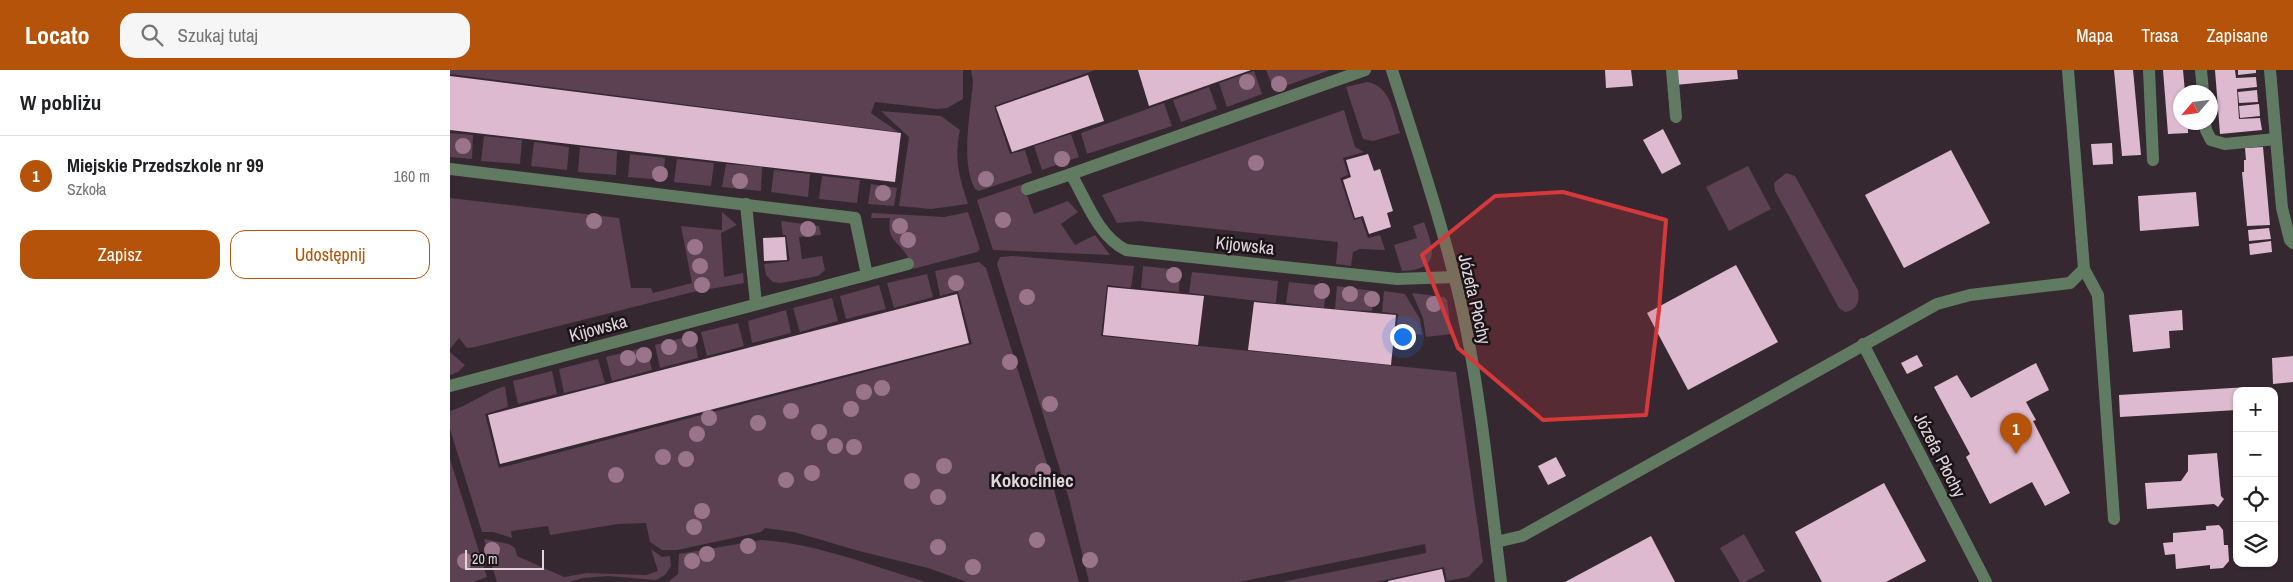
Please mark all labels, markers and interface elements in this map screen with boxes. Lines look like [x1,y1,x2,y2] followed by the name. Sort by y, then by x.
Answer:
[120,13,470,58] search box
[25,19,90,51] text: Locato
[138,21,166,49] icon: search
[178,22,258,48] text: Szukaj tutaj
[2076,23,2113,48] text: Mapa
[2141,23,2178,48] text: Trasa
[2206,23,2268,48] text: Zapisane
[2173,85,2218,130] north arrow
[20,88,101,117] text: W pobliżu
[67,152,264,178] text: Miejskie Przedszkole nr 99
[32,165,40,187] text: 1
[394,165,430,187] text: 160 m
[67,178,106,200] text: Szkoła
[1214,229,1276,261] street label: Kijowska
[20,230,220,279] button: Zapisz
[230,230,430,279] button: Udostępnij
[1452,251,1498,347] street label: Józefa Płochy
[566,308,630,348] street label: Kijowska
[1390,324,1416,350] your location
[2233,387,2278,567] map controls
[2233,387,2278,432] button: +
[1908,408,1972,502] street label: Józefa Płochy
[2000,413,2032,454] pin: 1
[2233,432,2278,477] button: −
[990,467,1074,493] district label: Kokociniec
[2233,477,2278,522] button: locate
[2233,522,2278,567] button: layers
[465,547,544,570] scale bar
[472,550,498,568] text: 20 m

